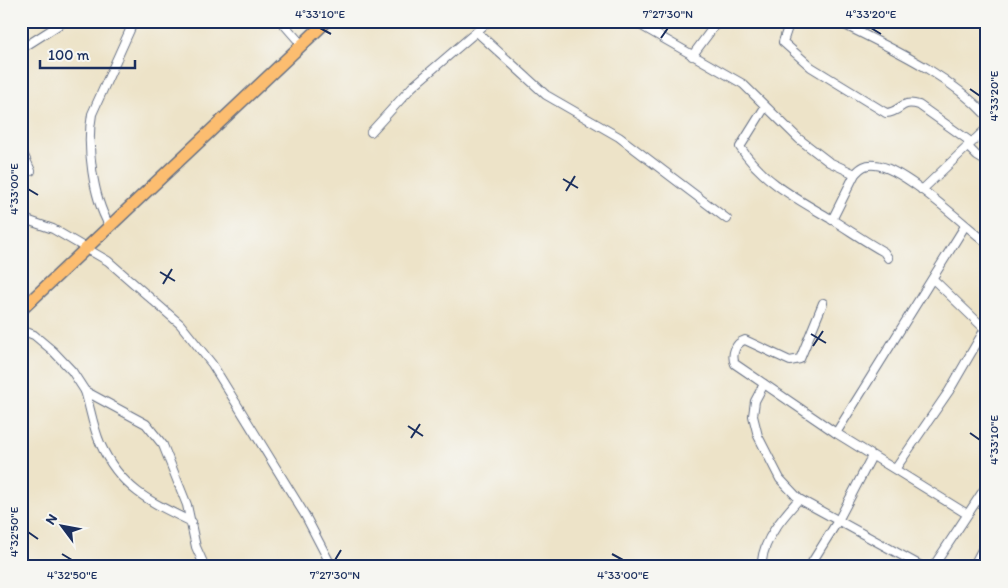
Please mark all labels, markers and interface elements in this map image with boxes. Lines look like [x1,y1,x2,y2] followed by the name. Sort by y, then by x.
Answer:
[295,7,345,21] text: 4°33'10"E
[643,7,693,21] text: 7°27'30"N
[846,7,897,21] text: 4°33'20"E
[40,38,135,70] scale bar
[48,46,90,64] text: 100 m
[987,70,1001,121] text: 4°33'20"E
[7,163,21,215] text: 4°33'00"E
[987,415,1001,465] text: 4°33'10"E
[38,500,88,550] north arrow
[7,506,21,557] text: 4°32'50"E
[42,511,61,528] text: N
[47,568,98,582] text: 4°32'50"E
[310,568,360,582] text: 7°27'30"N
[597,568,649,582] text: 4°33'00"E

